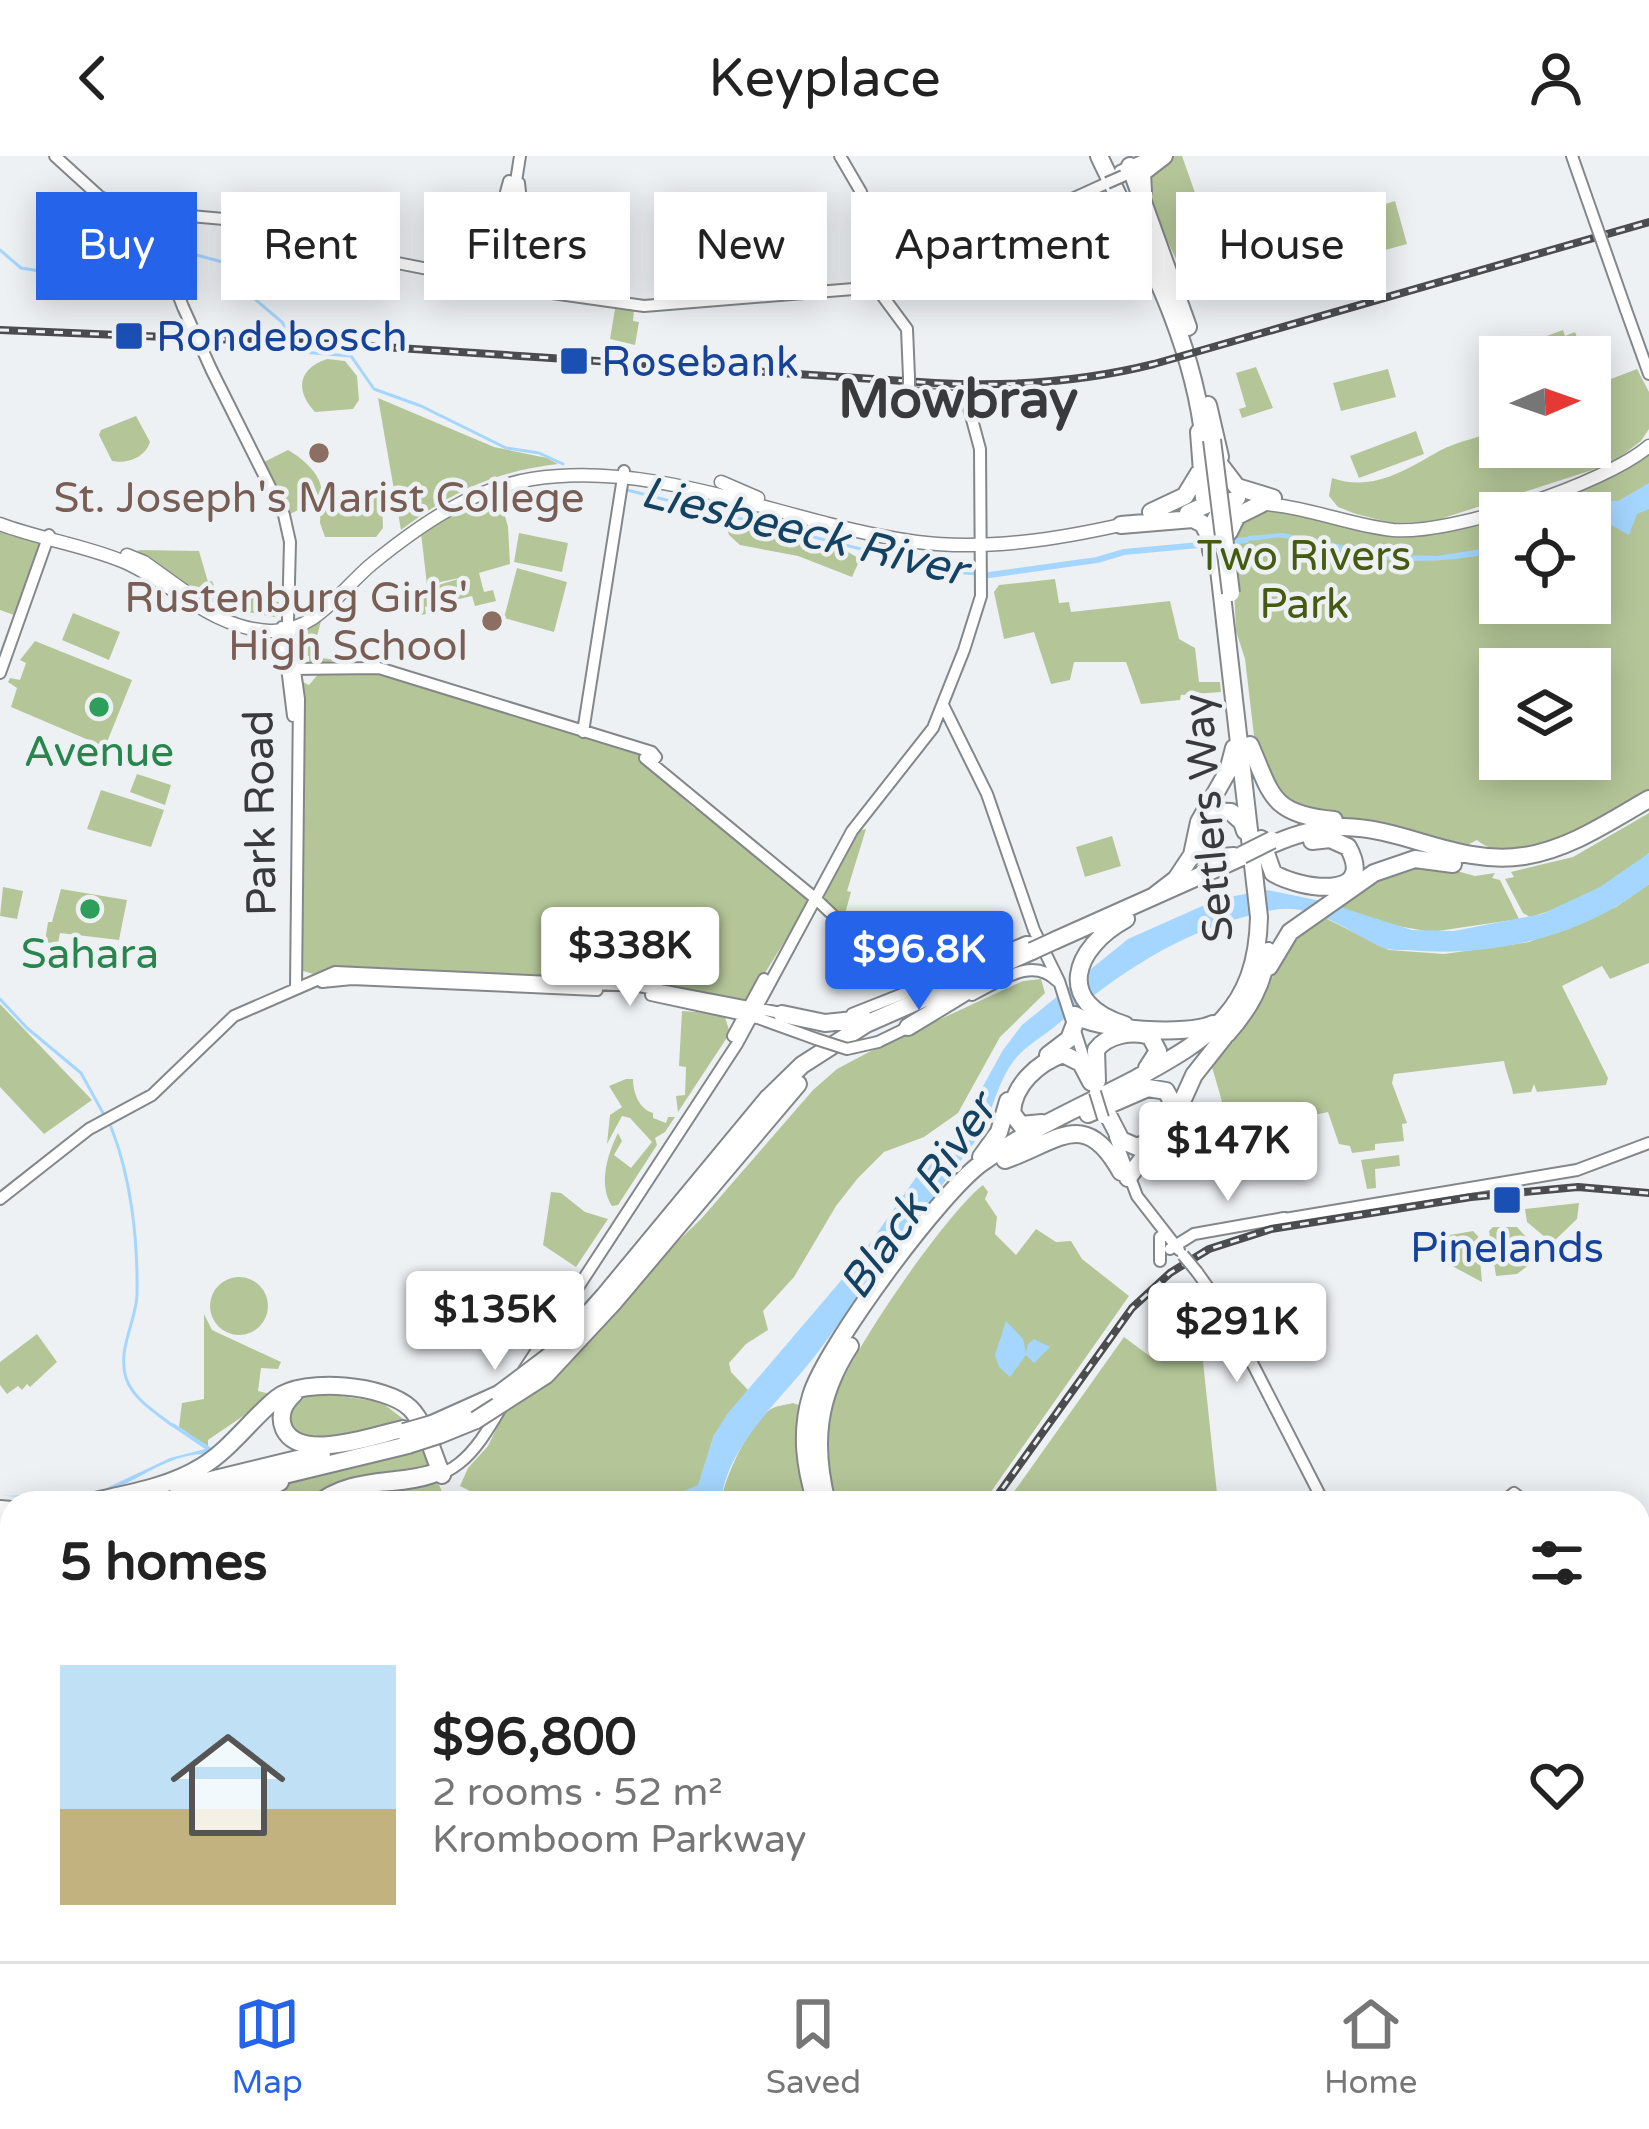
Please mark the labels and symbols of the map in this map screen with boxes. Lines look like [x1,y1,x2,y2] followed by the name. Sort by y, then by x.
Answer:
[156,312,407,363] place label: Rondebosch
[113,320,145,352] marker: Rondebosch
[1479,336,1611,468] north arrow
[601,337,799,388] place label: Rosebank
[558,345,590,377] marker: Rosebank
[838,367,1078,432] district label: Mowbray
[306,440,332,466] marker: St. Joseph's Marist College
[635,465,977,600] water label: Liesbeeck River
[53,473,585,524] place label: St. Joseph's Marist College
[1197,531,1411,630] park label: Two Rivers Park
[124,573,468,672] place label: Rustenburg Girls' High School
[479,608,505,634] marker: Rustenburg Girls' High School
[1172,691,1245,944] street label: Settlers Way
[86,694,112,720] marker: Avenue
[233,709,288,916] street label: Park Road
[24,727,174,778] place label: Avenue
[77,896,103,922] marker: Sahara
[546,907,714,1009] pin: $338K
[821,911,1017,1013] pin: $96.8K
[21,929,159,980] place label: Sahara
[829,1080,1012,1310] water label: Black River
[1144,1102,1312,1204] pin: $147K
[1491,1184,1523,1216] marker: Pinelands
[1410,1223,1604,1274] place label: Pinelands
[411,1271,579,1373] pin: $135K
[1153,1283,1321,1385] pin: $291K

